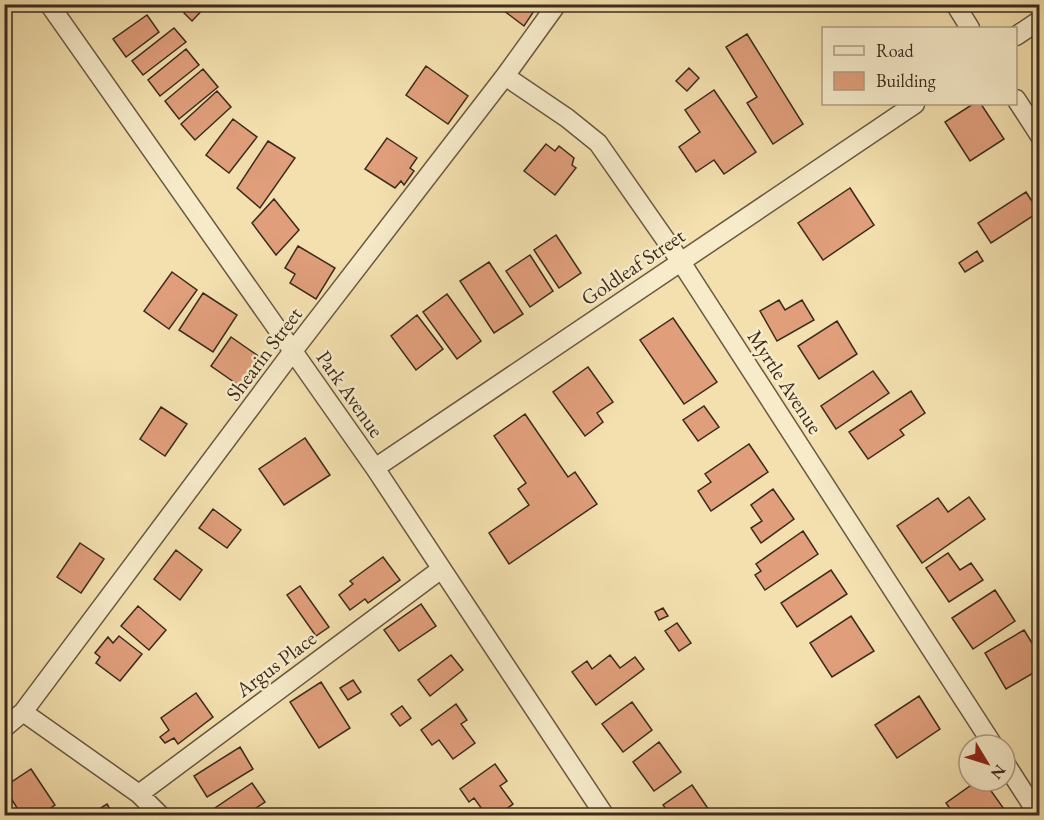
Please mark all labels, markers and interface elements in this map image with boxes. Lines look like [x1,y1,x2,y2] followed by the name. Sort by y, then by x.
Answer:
[822,27,1017,105] legend
[876,39,915,62] text: Road
[876,69,936,92] text: Building
[576,222,690,311] street label: Goldleaf Street
[219,301,308,406] street label: Shearin Street
[742,325,829,439] street label: Myrtle Avenue
[311,345,390,443] street label: Park Avenue
[229,625,321,703] street label: Argus Place
[957,733,1017,793] north arrow
[986,760,1011,784] text: N

